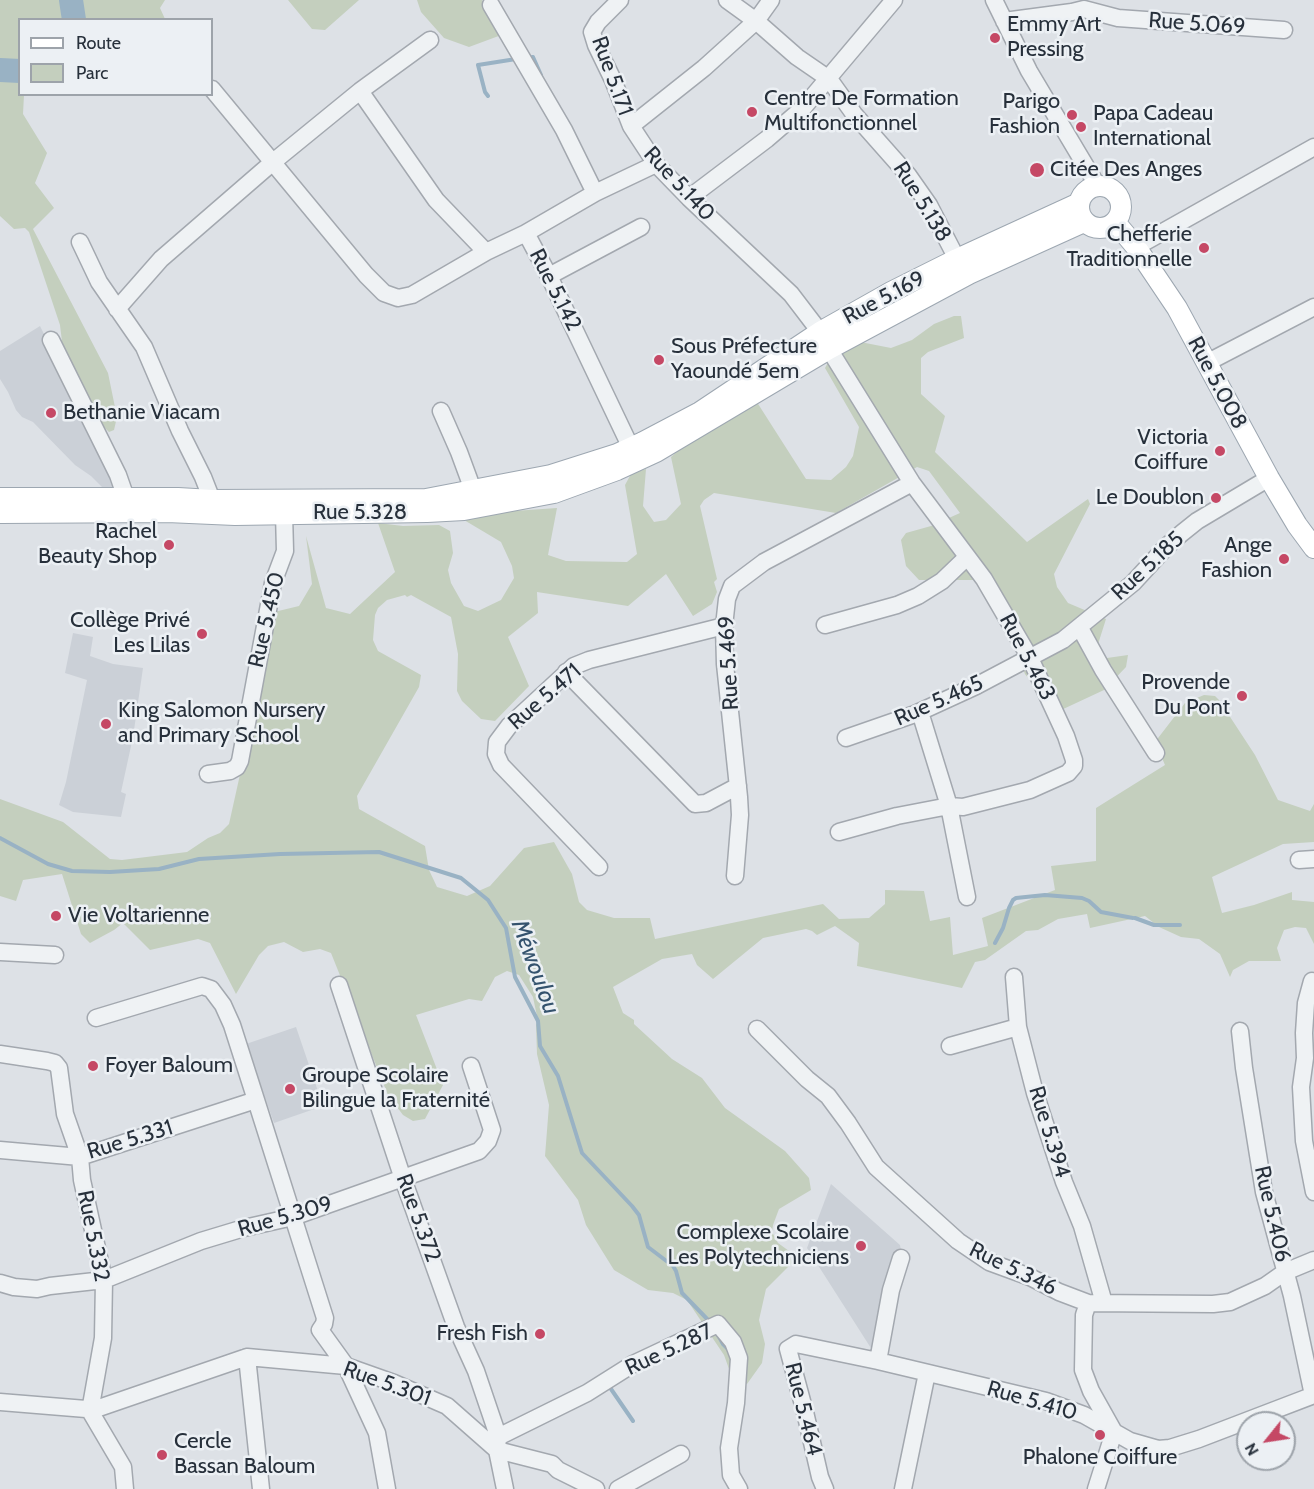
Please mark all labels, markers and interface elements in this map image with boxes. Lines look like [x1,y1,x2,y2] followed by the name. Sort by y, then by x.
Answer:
[1148,7,1246,41] street label: Rue 5.069
[1007,12,1101,63] place label: Emmy Art Pressing
[18,18,213,96] legend
[988,31,1002,45] marker: Emmy Art Pressing
[76,32,121,54] text: Route
[586,33,638,119] street label: Rue 5.171
[76,62,108,84] text: Parc
[764,86,959,138] place label: Centre De Formation Multifonctionnel
[989,89,1060,140] place label: Parigo Fashion
[1093,101,1213,152] place label: Papa Cadeau International
[745,105,759,119] marker: Centre De Formation Multifonctionnel
[1065,108,1079,122] marker: Parigo Fashion
[1074,120,1088,134] marker: Papa Cadeau International
[638,141,720,227] street label: Rue 5.140
[887,157,957,247] street label: Rue 5.138
[1050,157,1202,183] place label: Citée Des Anges
[1028,161,1046,179] marker: Citée Des Anges
[1066,222,1192,274] place label: Chefferie Traditionnelle
[1197,241,1211,255] marker: Chefferie Traditionnelle
[523,245,587,335] street label: Rue 5.142
[838,265,930,331] street label: Rue 5.169
[1182,332,1252,434] street label: Rue 5.008
[671,334,817,386] place label: Sous Préfecture Yaoundé 5em
[652,353,666,367] marker: Sous Préfecture Yaoundé 5em
[63,400,220,426] place label: Bethanie Viacam
[44,406,58,420] marker: Bethanie Viacam
[1134,425,1208,476] place label: Victoria Coiffure
[1213,444,1227,458] marker: Victoria Coiffure
[1096,485,1204,511] place label: Le Doublon
[1209,491,1223,505] marker: Le Doublon
[313,500,407,526] street label: Rue 5.328
[38,519,157,570] place label: Rachel Beauty Shop
[1106,526,1190,606] street label: Rue 5.185
[1201,533,1272,584] place label: Ange Fashion
[162,538,176,552] marker: Rachel Beauty Shop
[1277,552,1291,566] marker: Ange Fashion
[243,570,291,670] street label: Rue 5.450
[70,608,190,660] place label: Collège Privé Les Lilas
[993,609,1061,705] street label: Rue 5.463
[713,615,745,711] street label: Rue 5.469
[195,627,209,641] marker: Collège Privé Les Lilas
[503,658,587,736] street label: Rue 5.471
[891,670,987,732] street label: Rue 5.465
[1141,670,1230,722] place label: Provende Du Pont
[1235,689,1249,703] marker: Provende Du Pont
[118,698,325,750] place label: King Salomon Nursery and Primary School
[99,717,113,731] marker: King Salomon Nursery and Primary School
[68,903,209,929] place label: Vie Voltarienne
[49,909,63,923] marker: Vie Voltarienne
[505,916,565,1018] water label: Méwoulou
[105,1053,233,1079] place label: Foyer Baloum
[86,1059,100,1073] marker: Foyer Baloum
[302,1063,490,1114] place label: Groupe Scolaire Bilingue la Fraternité
[283,1082,297,1096] marker: Groupe Scolaire Bilingue la Fraternité
[1023,1083,1075,1181] street label: Rue 5.394
[84,1114,176,1166] street label: Rue 5.331
[1248,1163,1296,1265] street label: Rue 5.406
[390,1170,446,1266] street label: Rue 5.372
[71,1188,115,1284] street label: Rue 5.332
[235,1191,335,1243] street label: Rue 5.309
[668,1220,849,1272] place label: Complexe Scolaire Les Polytechniciens
[965,1236,1061,1302] street label: Rue 5.346
[854,1239,868,1253] marker: Complexe Scolaire Les Polytechniciens
[621,1318,717,1382] street label: Rue 5.287
[437,1321,528,1347] place label: Fresh Fish
[533,1327,547,1341] marker: Fresh Fish
[339,1356,435,1412] street label: Rue 5.301
[779,1360,827,1458] street label: Rue 5.464
[984,1376,1080,1426] street label: Rue 5.410
[1236,1411,1296,1471] north arrow
[1093,1428,1107,1442] marker: Phalone Coiffure
[174,1429,315,1480] place label: Cercle Bassan Baloum
[1241,1440,1263,1459] text: N
[1023,1445,1177,1471] place label: Phalone Coiffure
[155,1448,169,1462] marker: Cercle Bassan Baloum

